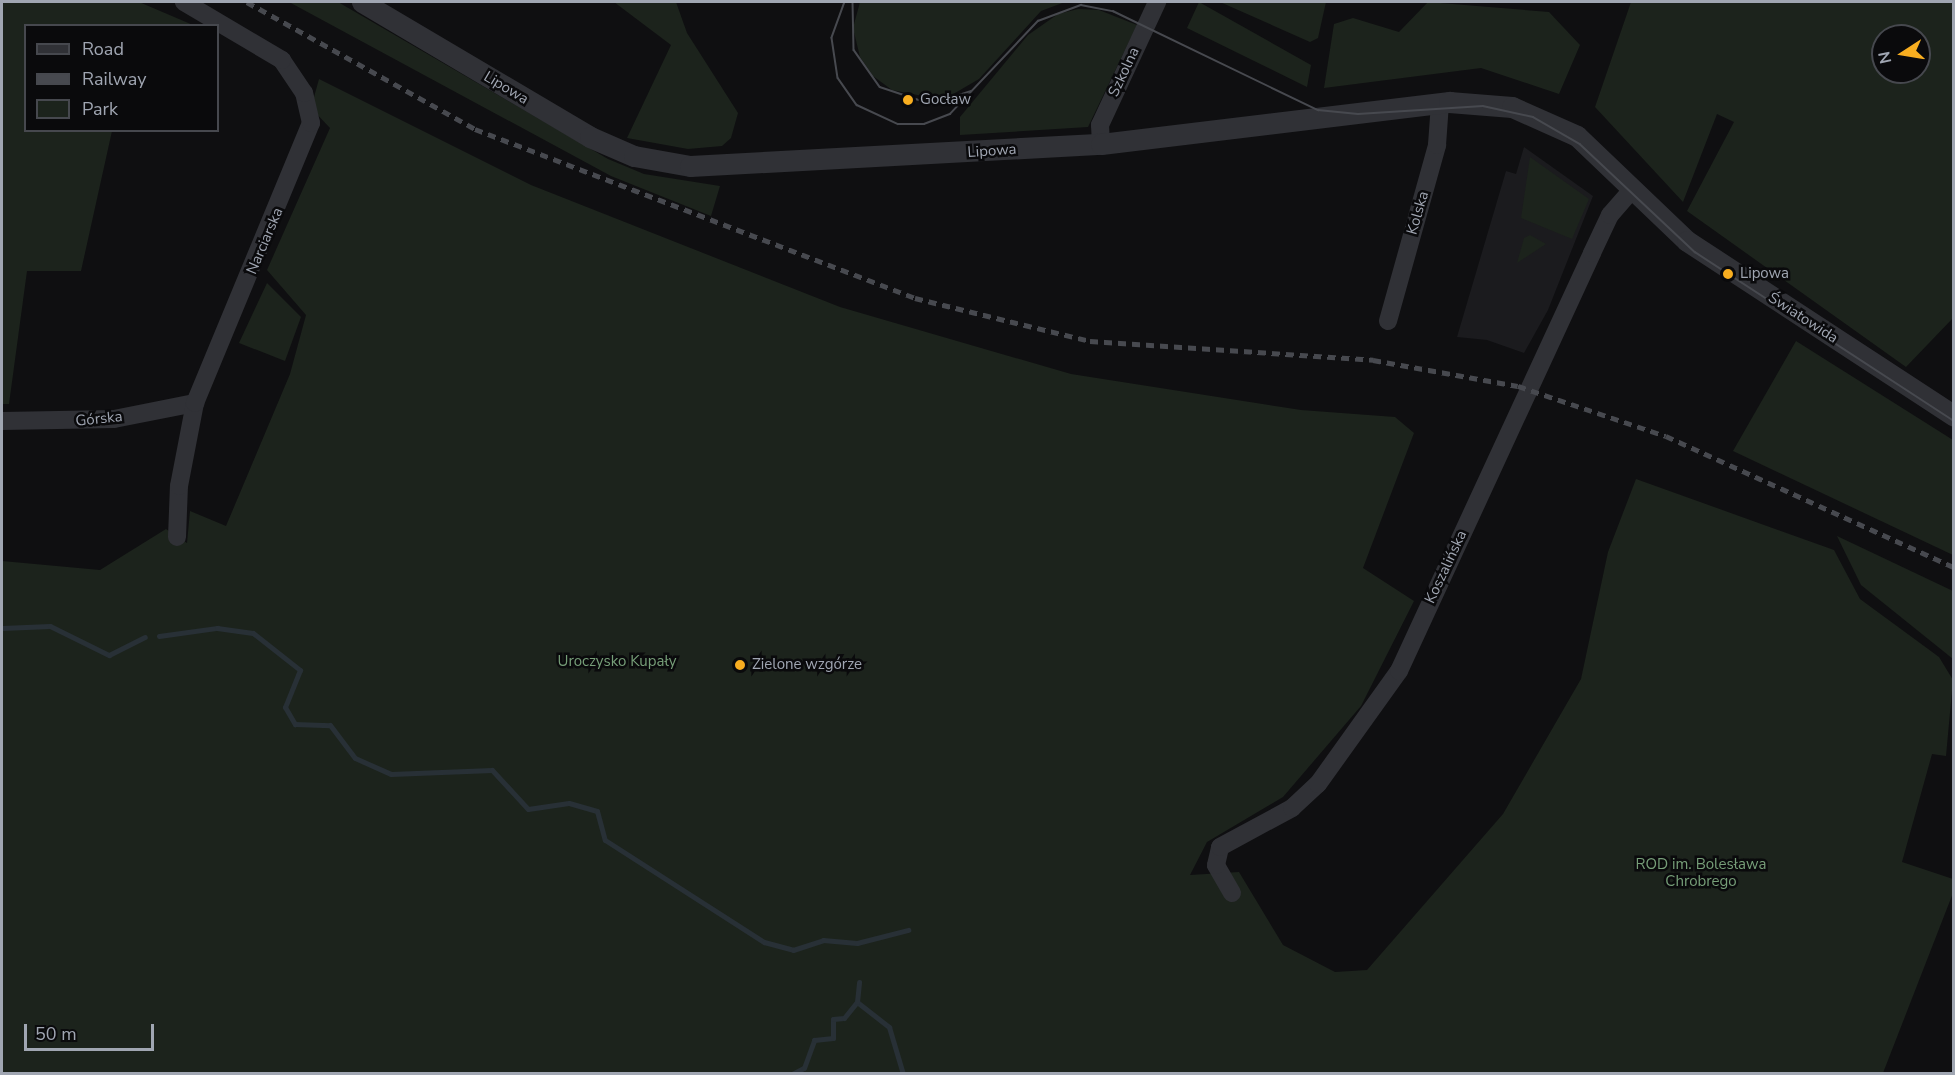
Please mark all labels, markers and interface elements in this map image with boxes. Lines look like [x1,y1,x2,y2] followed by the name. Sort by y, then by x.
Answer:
[24,24,219,132] legend
[1871,24,1931,84] north arrow
[82,37,124,61] text: Road
[1105,44,1143,100] street label: Szkolna
[1873,49,1897,65] text: N
[82,67,147,91] text: Railway
[480,68,532,108] street label: Lipowa
[920,91,971,109] place label: Gocław
[901,93,915,107] marker: Gocław
[82,97,118,121] text: Park
[967,140,1017,162] street label: Lipowa
[1403,189,1433,237] street label: Kolska
[243,205,287,277] street label: Narciarska
[1740,265,1789,283] place label: Lipowa
[1721,267,1735,281] marker: Lipowa
[1765,289,1841,347] street label: Światowida
[75,408,123,430] street label: Górska
[1421,528,1471,606] street label: Koszalińska
[558,653,676,671] park label: Uroczysko Kupały
[752,656,862,674] place label: Zielone wzgórze
[733,658,747,672] marker: Zielone wzgórze
[1636,855,1766,890] park label: ROD im. Bolesława Chrobrego
[27,1012,158,1050] scale bar
[35,1022,77,1046] text: 50 m

